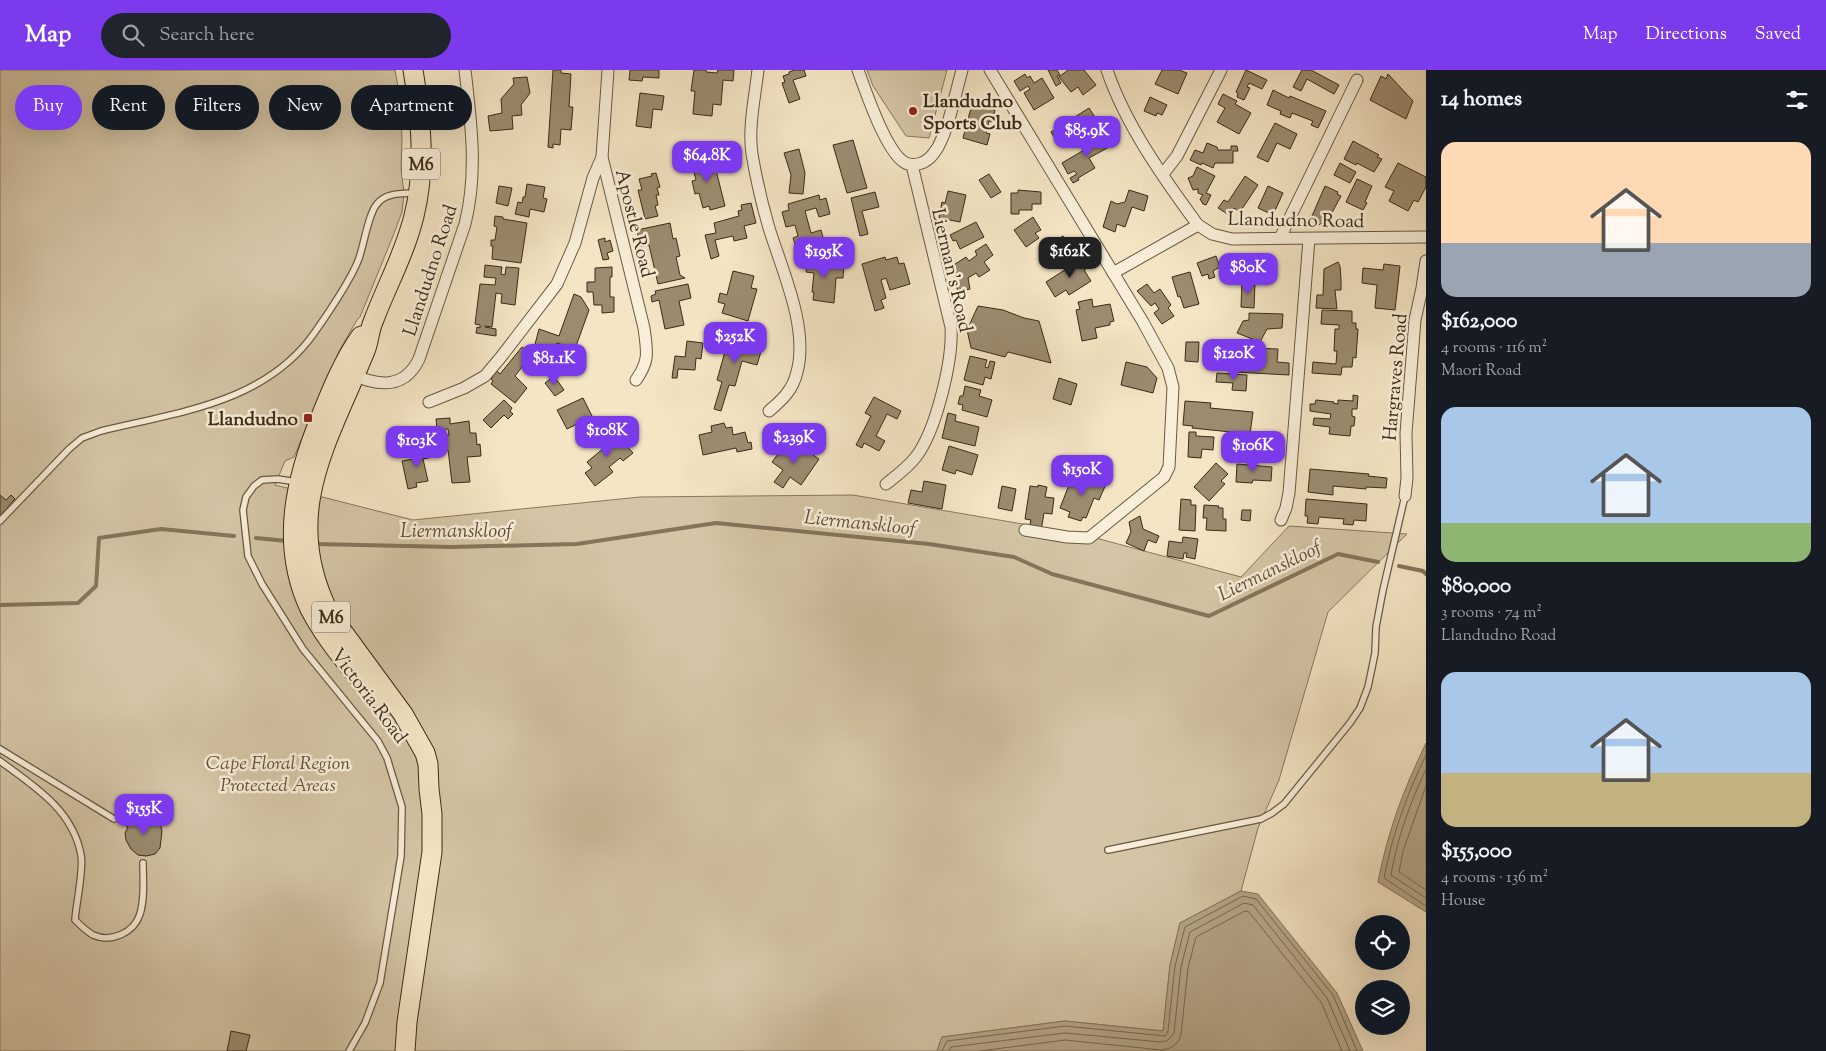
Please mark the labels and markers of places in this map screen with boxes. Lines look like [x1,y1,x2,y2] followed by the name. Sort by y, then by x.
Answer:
[923,89,1023,138] place label: Llandudno Sports Club
[907,105,919,117] marker: Llandudno Sports Club
[1046,116,1128,158] pin: $85.9K
[666,140,748,183] pin: $64.8K
[789,236,859,279] pin: $195K
[1035,236,1105,279] pin: $162K
[1218,252,1278,295] pin: $80K
[700,322,770,364] pin: $252K
[1199,338,1269,381] pin: $120K
[513,344,595,386] pin: $81.1K
[208,407,299,434] place label: Llandudno
[302,412,314,424] marker: Llandudno
[572,416,642,458] pin: $108K
[759,422,829,465] pin: $239K
[382,426,452,468] pin: $103K
[1218,430,1288,473] pin: $106K
[1047,454,1117,497] pin: $150K
[109,794,179,836] pin: $155K

